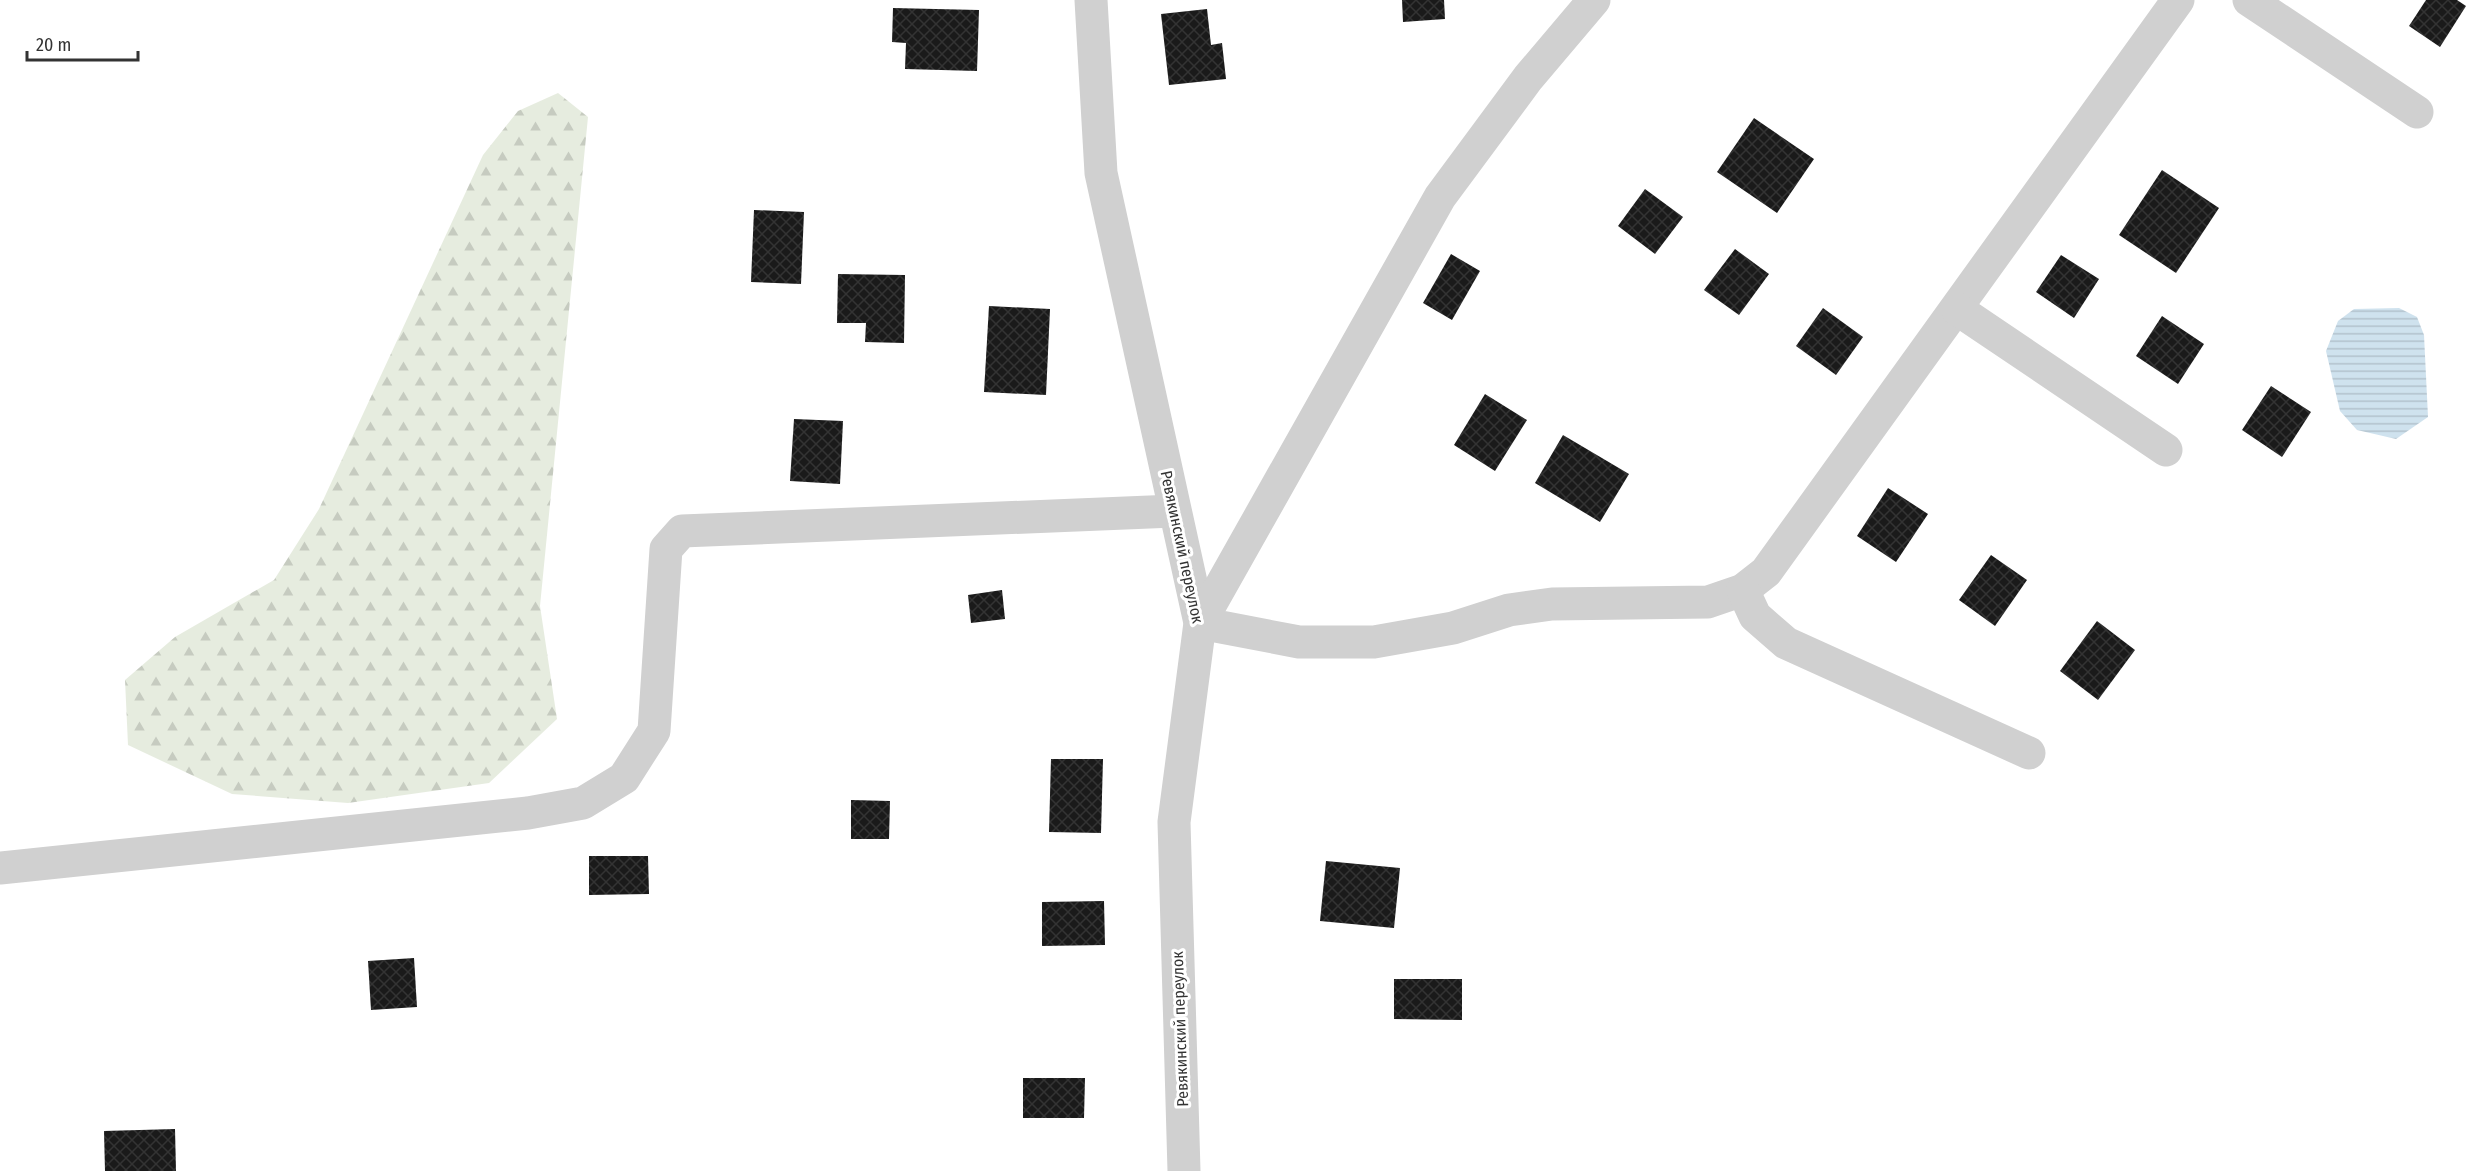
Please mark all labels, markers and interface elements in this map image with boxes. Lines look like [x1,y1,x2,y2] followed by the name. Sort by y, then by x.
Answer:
[27,24,138,62] scale bar
[36,34,71,56] text: 20 m
[1157,469,1208,626] street label: Ревякинский переулок
[1168,950,1192,1107] street label: Ревякинский переулок

